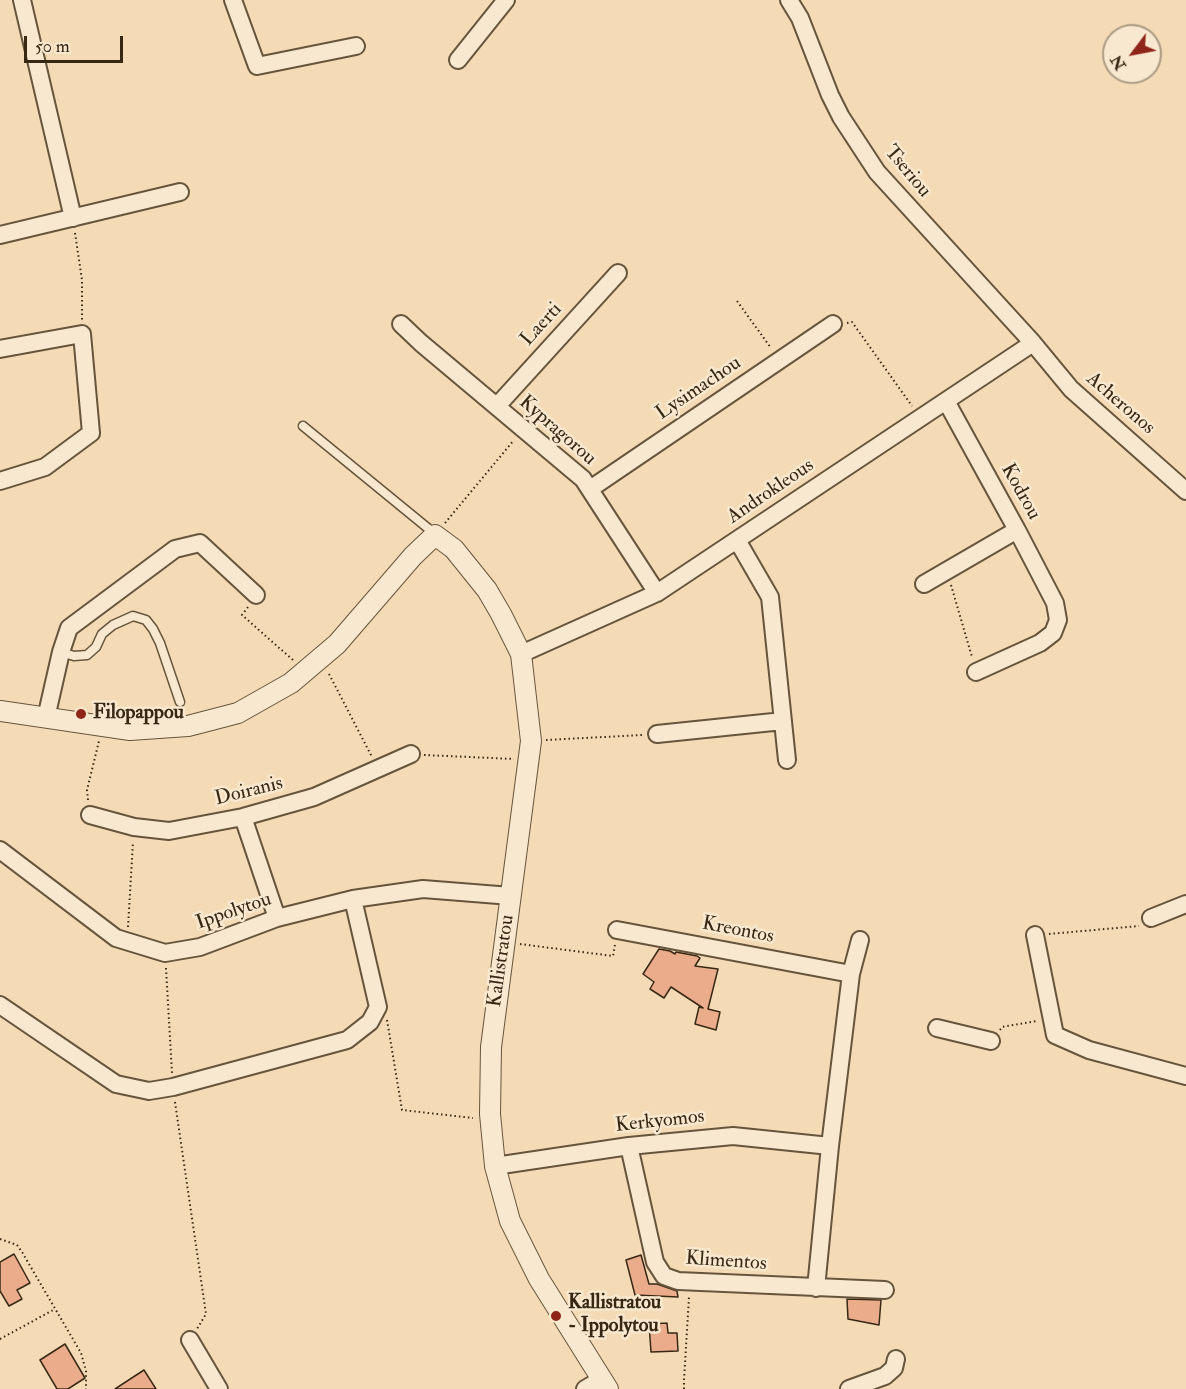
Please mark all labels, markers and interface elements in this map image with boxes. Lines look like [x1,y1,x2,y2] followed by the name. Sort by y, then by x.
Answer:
[27,24,126,62] scale bar
[1102,24,1162,84] north arrow
[35,35,70,58] text: 50 m
[1106,51,1131,74] text: N
[878,141,936,203] street label: Tseriou
[516,298,568,352] street label: Laerti
[652,352,746,426] street label: Lysimachou
[1081,368,1159,440] street label: Acheronos
[513,391,601,471] street label: Kypragorou
[723,454,819,530] street label: Androkleous
[995,460,1045,524] street label: Kodrou
[93,702,184,726] place label: Filopappou
[74,707,88,721] marker: Filopappou
[212,772,286,812] street label: Doiranis
[193,888,275,936] street label: Ippolytou
[700,912,776,950] street label: Kreontos
[484,913,520,1009] street label: Kallistratou
[614,1105,706,1139] street label: Kerkyomos
[685,1247,767,1277] street label: Klimentos
[568,1292,661,1339] place label: Kallistratou - Ippolytou
[549,1309,563,1323] marker: Kallistratou - Ippolytou

